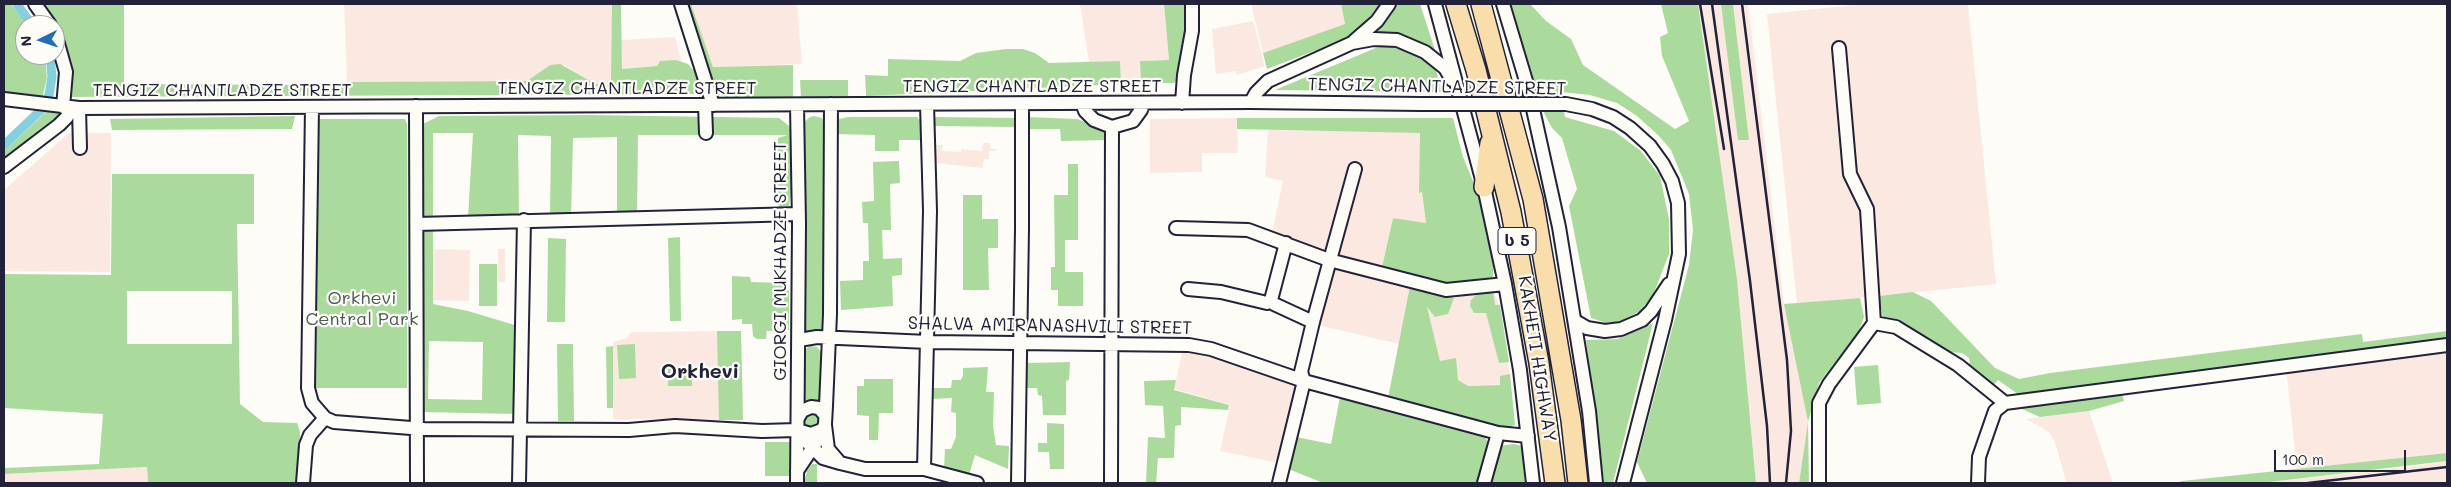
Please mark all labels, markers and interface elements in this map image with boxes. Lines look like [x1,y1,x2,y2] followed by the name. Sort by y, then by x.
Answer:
[15,15,65,65] north arrow
[16,35,35,47] text: N
[1307,74,1567,100] street label: TENGIZ CHANTLADZE STREET
[902,75,1162,97] street label: TENGIZ CHANTLADZE STREET
[497,77,757,99] street label: TENGIZ CHANTLADZE STREET
[92,79,352,101] street label: TENGIZ CHANTLADZE STREET
[769,141,791,381] street label: GIORGI MUKHADZE STREET
[1498,228,1536,255] road number: ს 5
[1513,274,1561,444] street label: KAKHETI HIGHWAY
[305,287,419,330] park label: Orkhevi Central Park
[908,313,1192,339] street label: SHALVA AMIRANASHVILI STREET
[661,360,739,384] district label: Orkhevi
[2276,440,2408,472] scale bar
[2282,449,2324,469] text: 100 m

